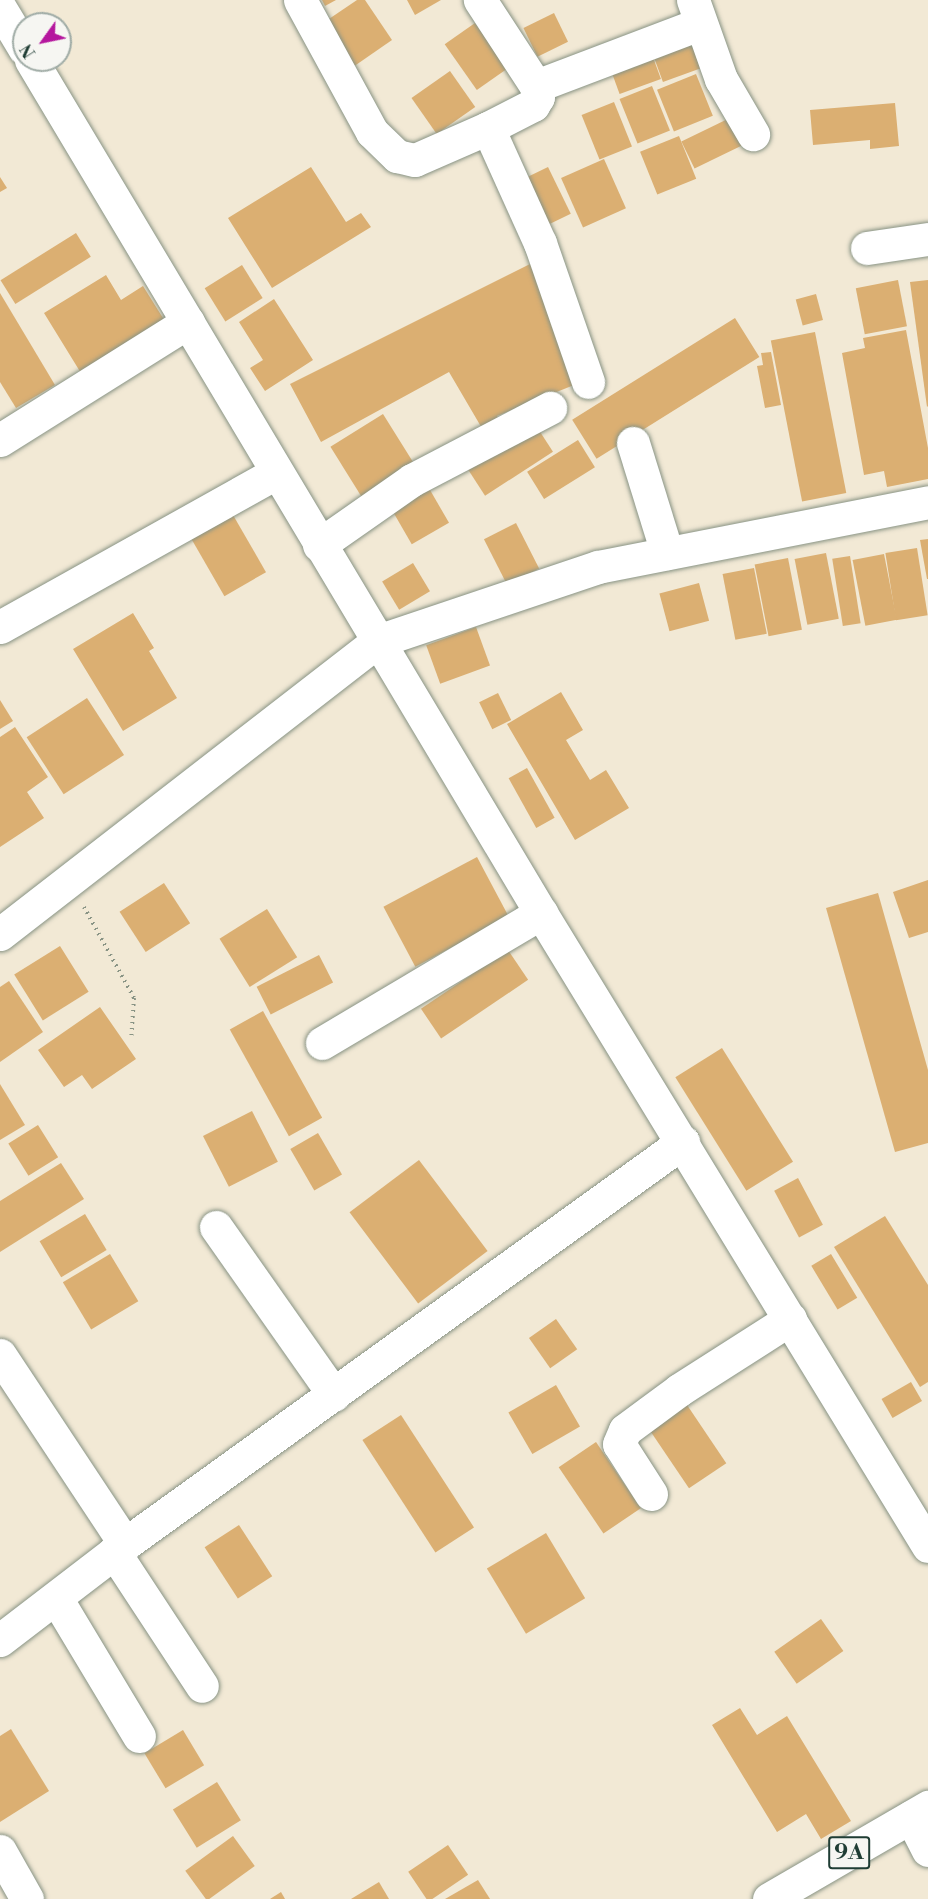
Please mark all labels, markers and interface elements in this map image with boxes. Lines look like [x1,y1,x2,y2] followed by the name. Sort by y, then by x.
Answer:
[12,12,72,72] north arrow
[17,40,40,61] text: N
[828,1834,870,1872] road number: 9A

